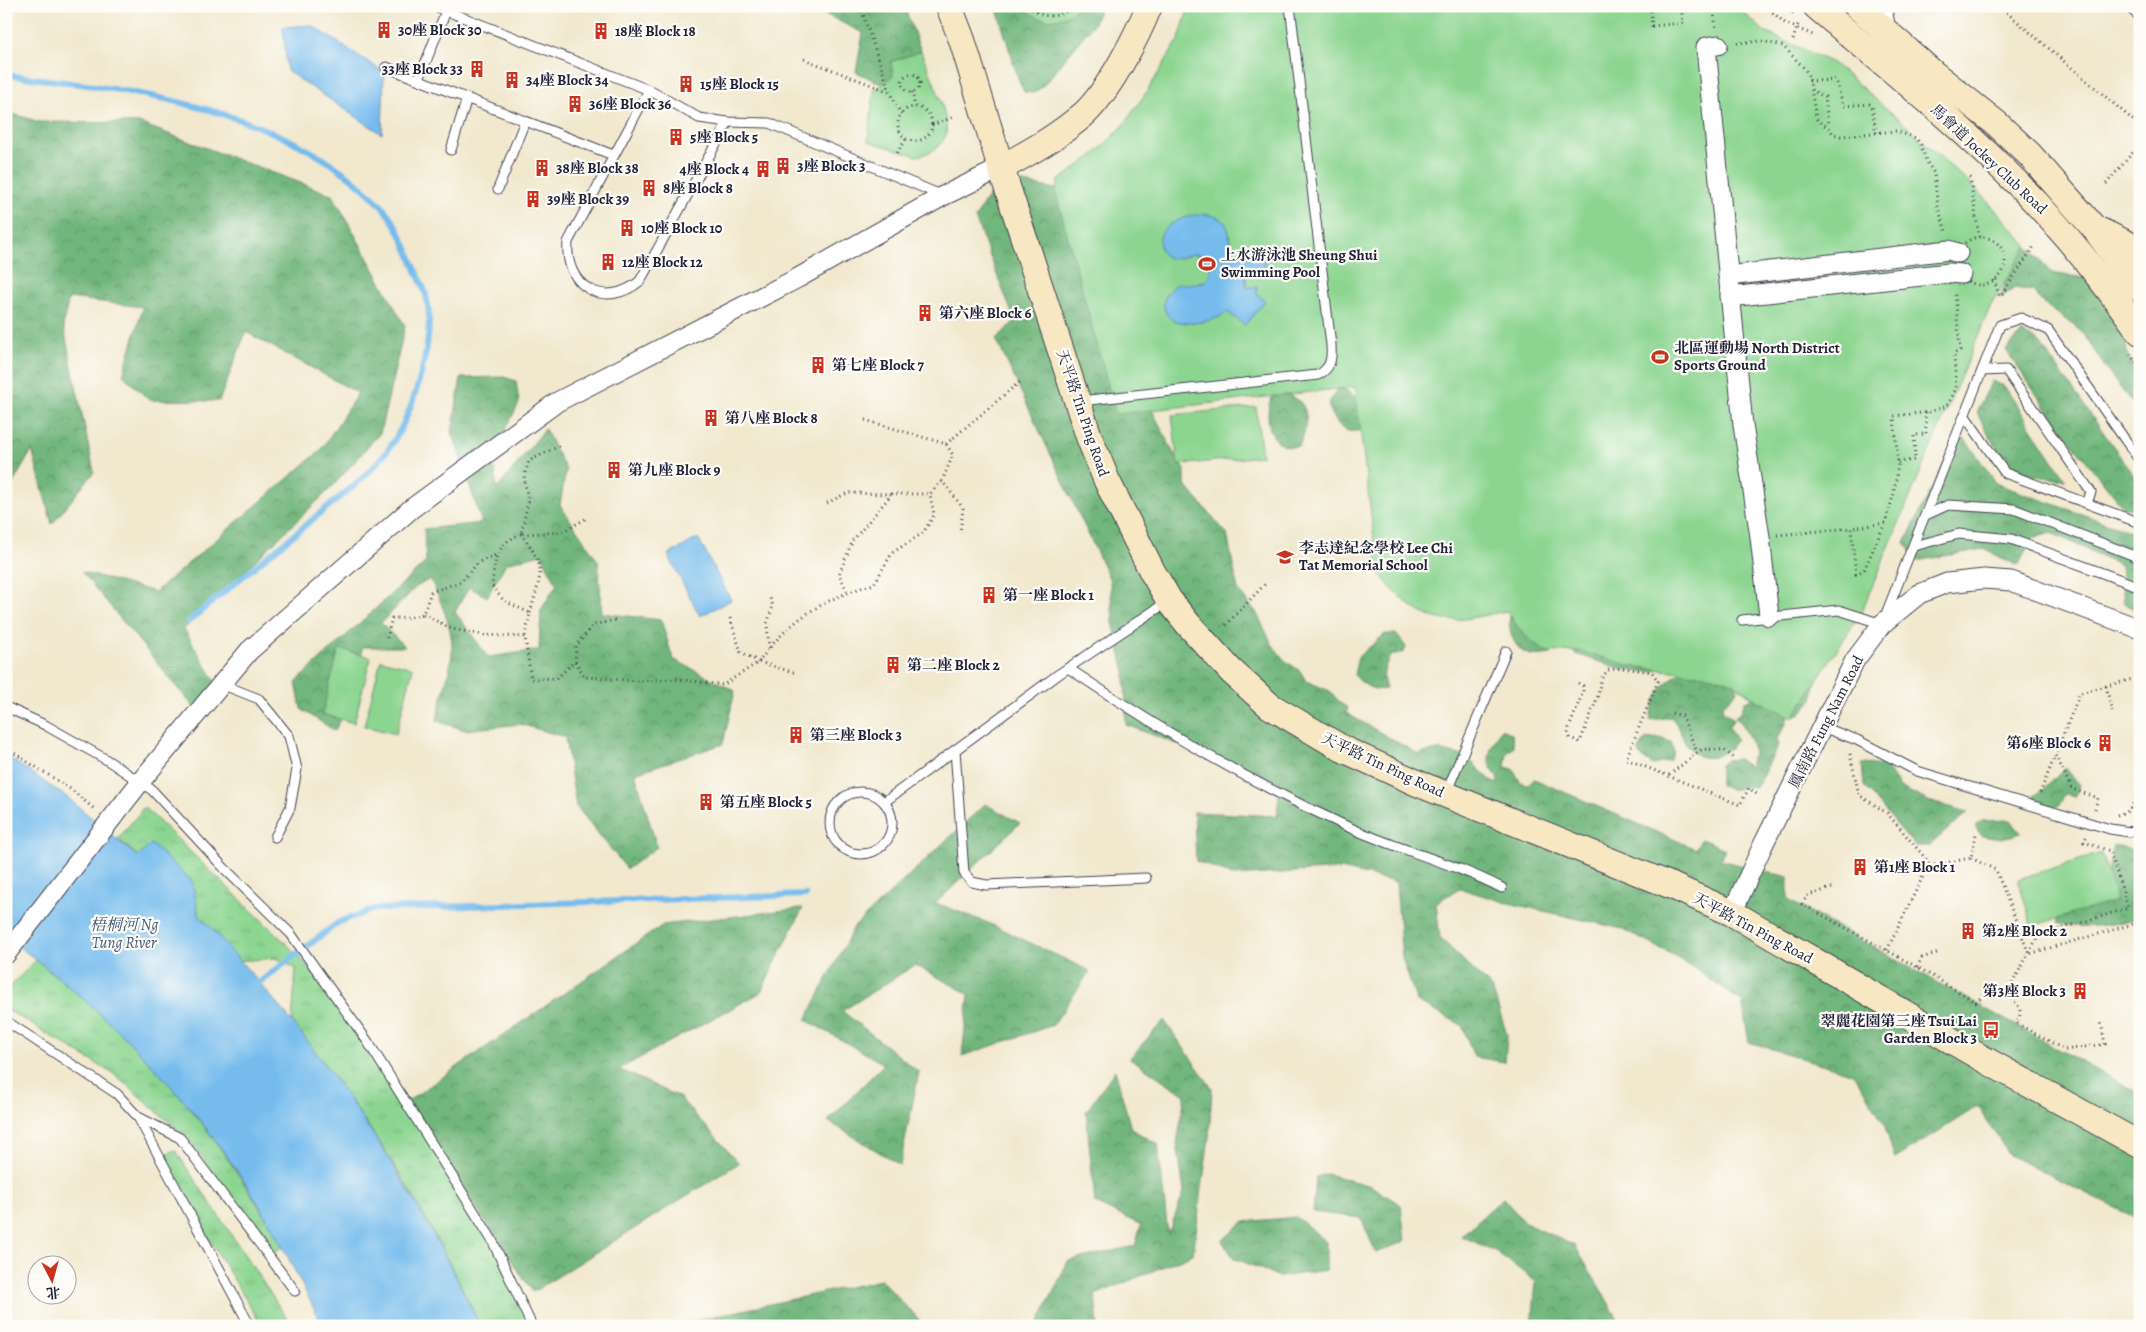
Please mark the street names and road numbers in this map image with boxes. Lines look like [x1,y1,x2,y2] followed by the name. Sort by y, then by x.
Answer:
[1926,100,2052,219] street label: 馬會道 Jockey Club Road
[1052,347,1114,480] street label: 天平路 Tin Ping Road
[1784,651,1869,792] street label: 鳳南路 Fung Nam Road
[1318,728,1449,803] street label: 天平路 Tin Ping Road
[1689,888,1817,969] street label: 天平路 Tin Ping Road

